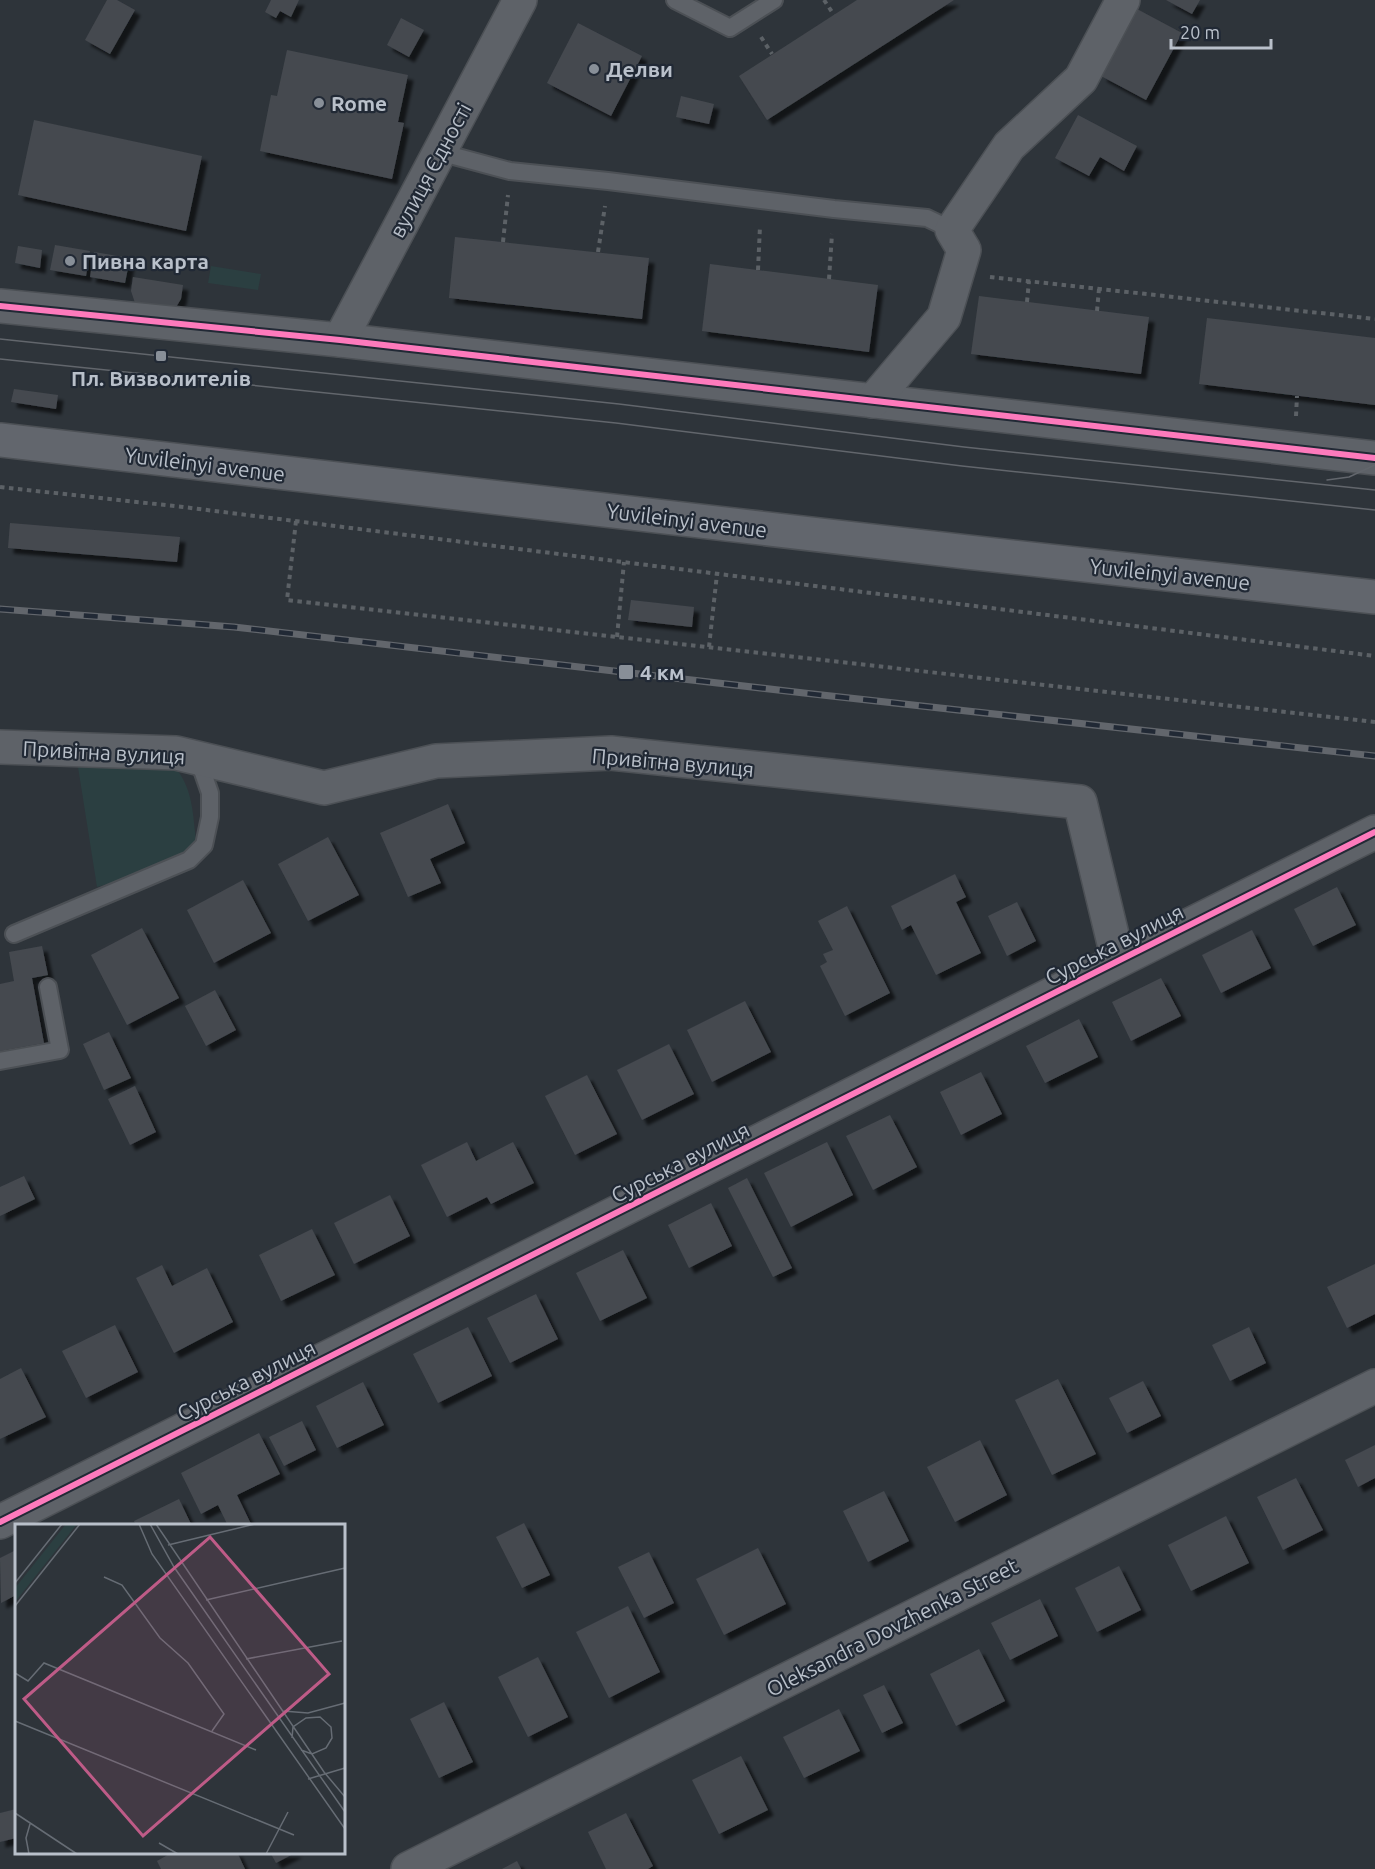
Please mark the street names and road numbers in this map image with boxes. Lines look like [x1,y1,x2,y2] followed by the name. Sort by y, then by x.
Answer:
[384,99,476,241] street label: вулиця Єдності
[124,442,286,486] street label: Yuvileinyi avenue
[606,498,768,542] street label: Yuvileinyi avenue
[1089,554,1251,594] street label: Yuvileinyi avenue
[22,736,186,768] street label: Привітна вулиця
[591,743,755,781] street label: Привітна вулиця
[1041,899,1187,989] street label: Сурська вулиця
[607,1117,753,1207] street label: Сурська вулиця
[173,1335,319,1425] street label: Сурська вулиця
[762,1553,1022,1701] street label: Oleksandra Dovzhenka Street

